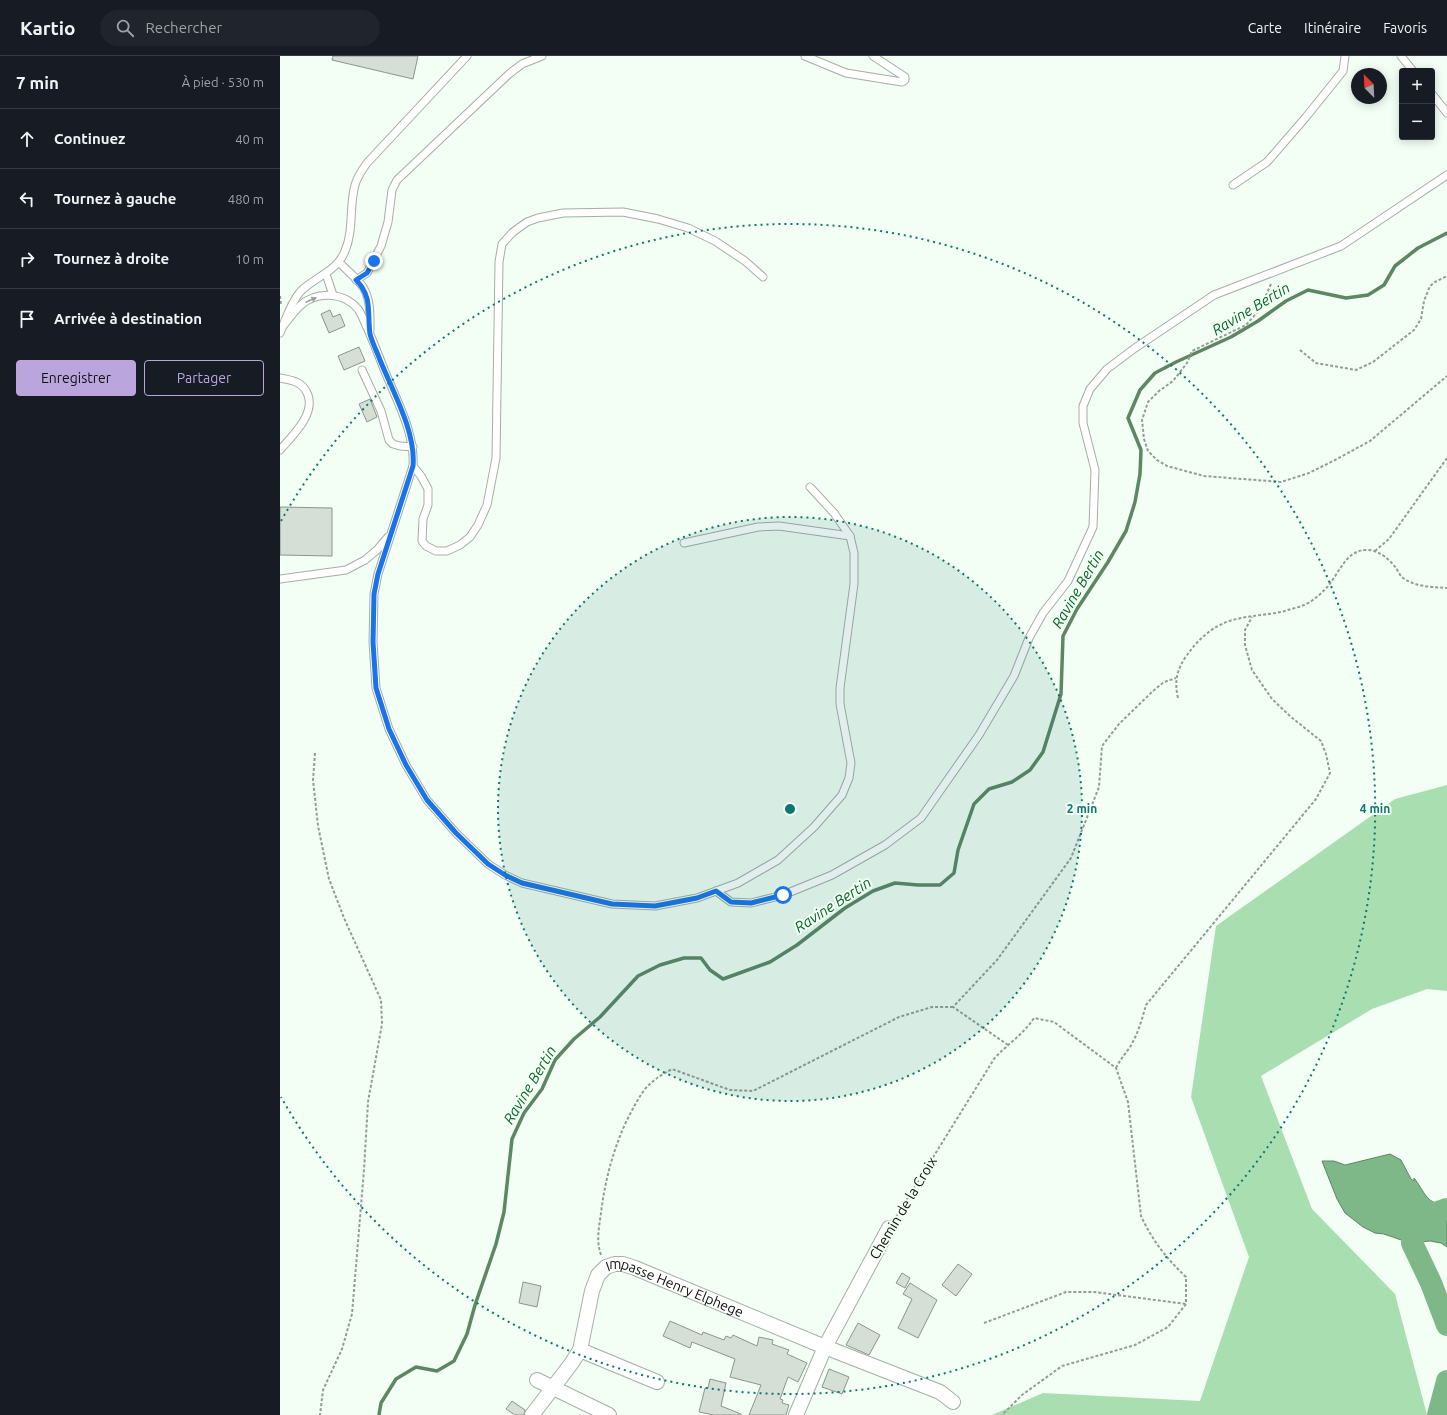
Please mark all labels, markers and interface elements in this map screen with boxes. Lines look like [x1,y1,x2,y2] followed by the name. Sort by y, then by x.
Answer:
[100,10,380,46] search box
[20,17,76,39] text: Kartio
[114,17,136,39] icon: search
[146,19,222,36] text: Rechercher
[1248,20,1282,36] text: Carte
[1304,20,1361,36] text: Itinéraire
[1383,20,1427,36] text: Favoris
[1351,68,1387,104] north arrow
[1399,68,1435,140] map controls
[1399,68,1435,104] button: +
[16,73,59,92] text: 7 min
[182,75,264,89] text: À pied · 530 m
[1399,104,1435,140] button: −
[16,128,38,150] icon: ahead
[54,130,125,147] text: Continuez
[235,132,264,146] text: 40 m
[16,188,38,210] icon: left
[54,190,177,207] text: Tournez à gauche
[228,192,264,206] text: 480 m
[16,248,38,270] icon: right
[54,250,169,267] text: Tournez à droite
[235,252,264,266] text: 10 m
[365,252,383,270] route end
[1209,279,1293,338] water label: Ravine Bertin
[305,296,317,302] one-way arrow
[16,308,38,330] icon: arrive
[54,310,202,327] text: Arrivée à destination
[16,360,136,396] button: Enregistrer
[144,360,264,396] button: Partager
[1048,546,1107,631] water label: Ravine Bertin
[783,802,797,816] centre of rings
[1067,802,1097,815] text: 2 min
[1360,802,1390,815] text: 4 min
[791,874,874,936] water label: Ravine Bertin
[774,886,792,904] route start
[500,1043,559,1127] water label: Ravine Bertin
[866,1154,940,1262] street label: Chemin de la Croix
[604,1256,746,1320] street label: Impasse Henry Elphege

